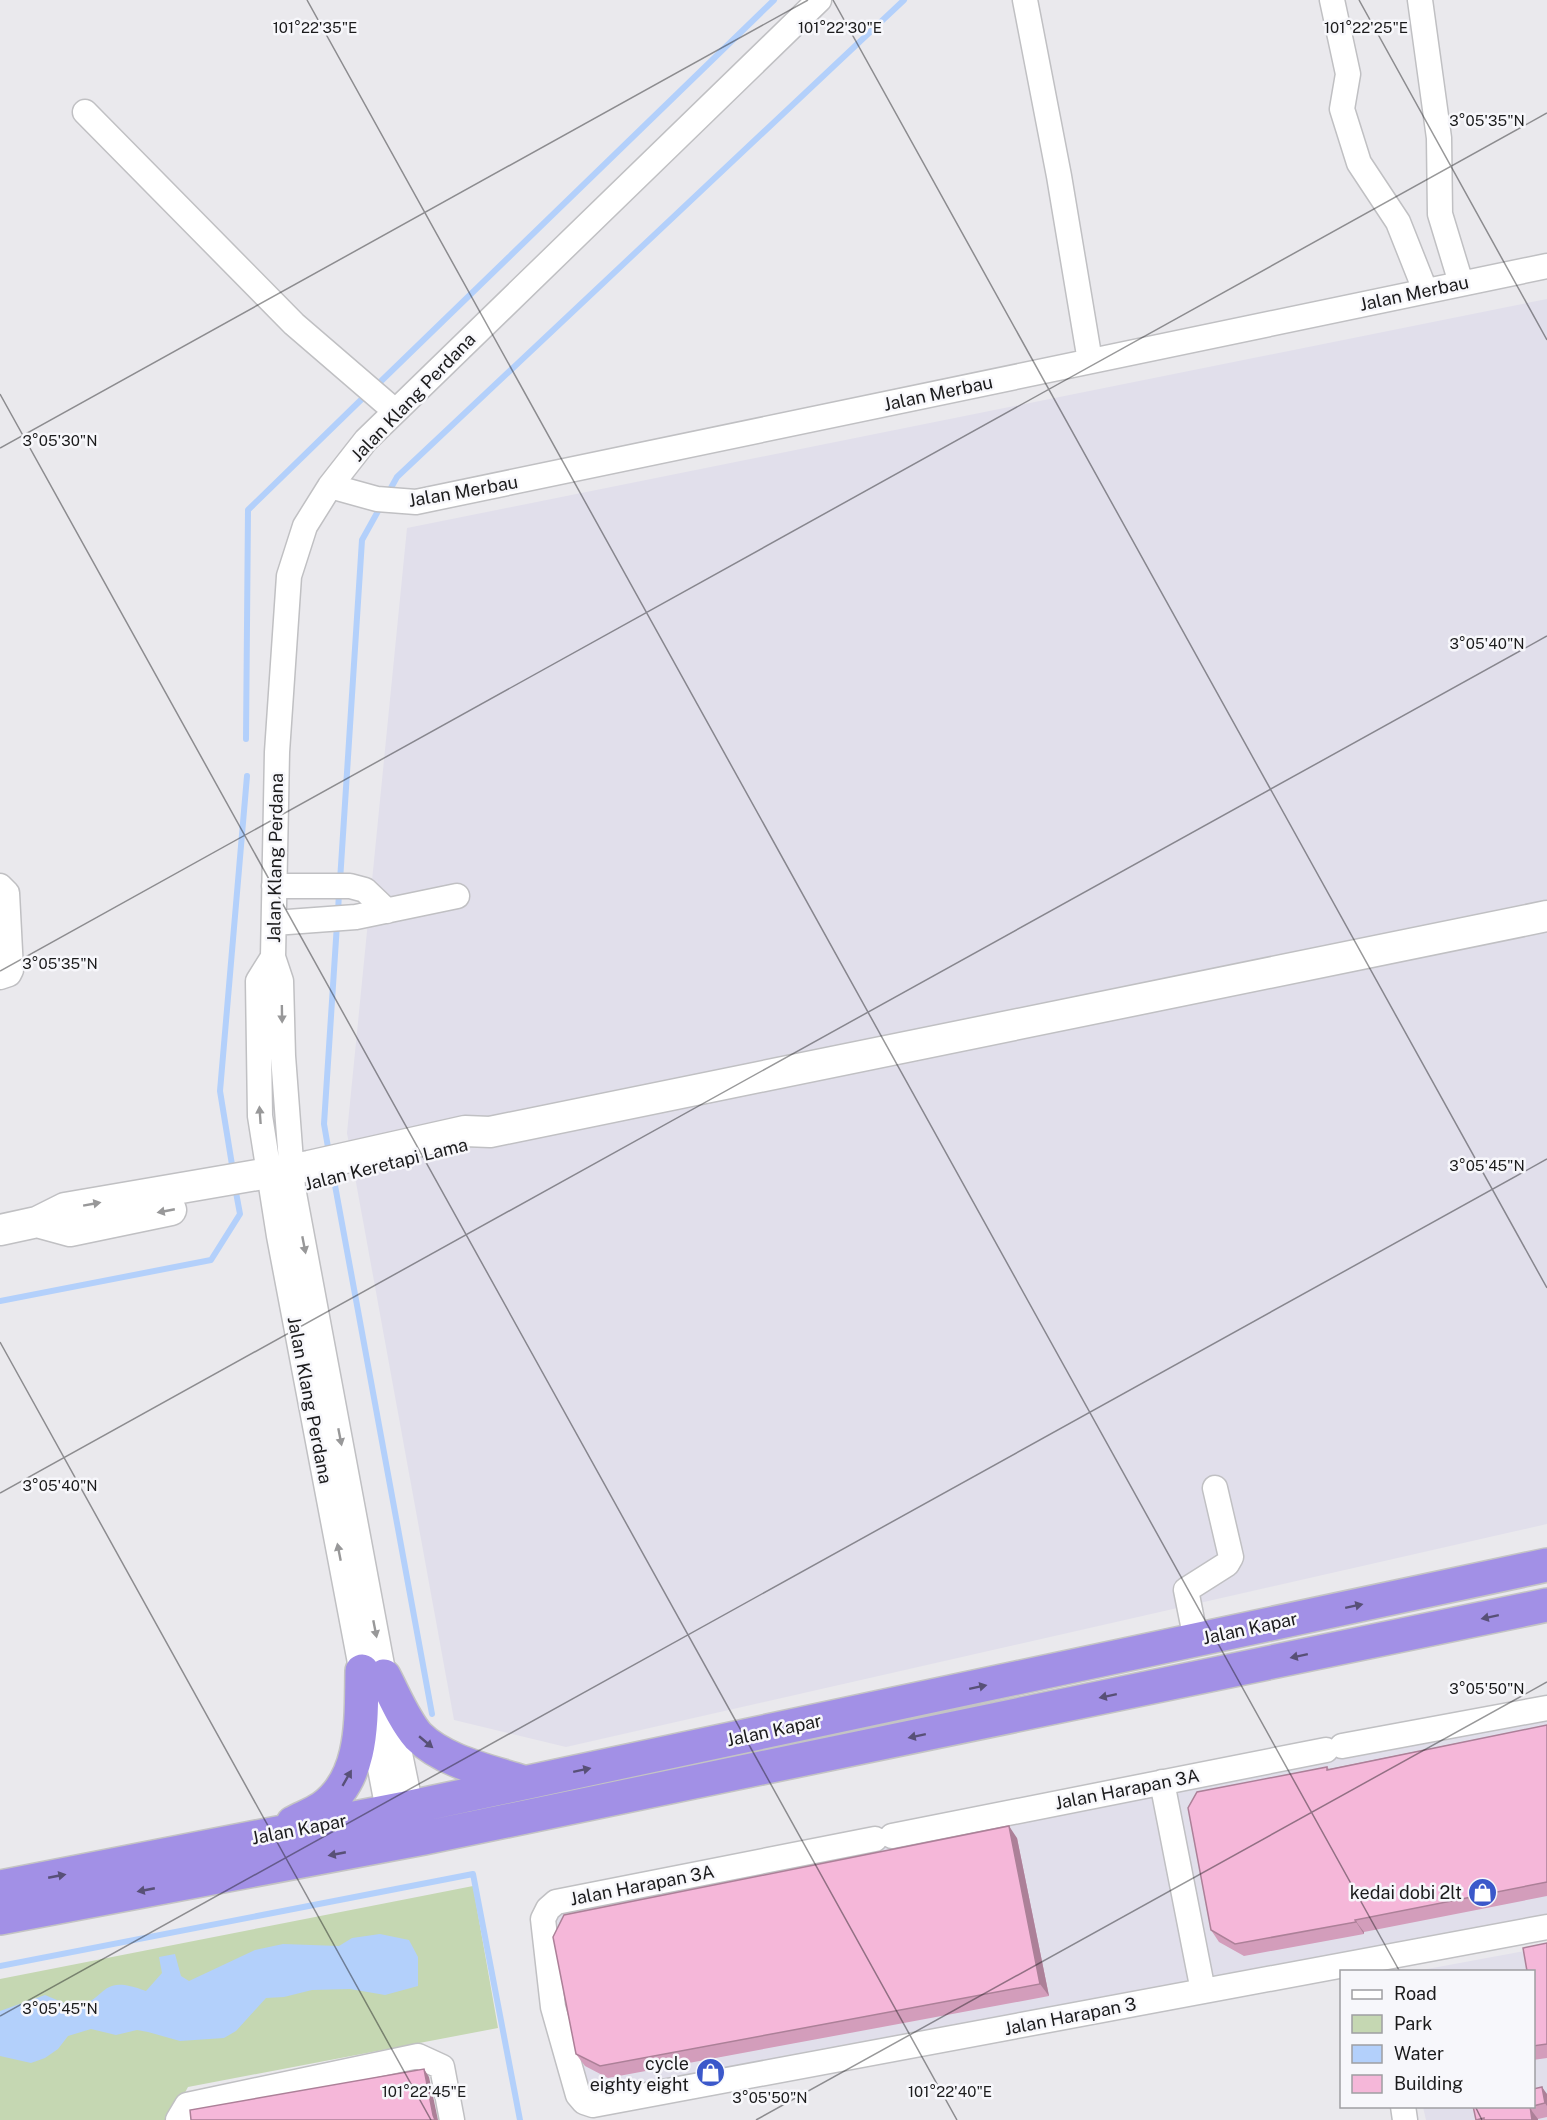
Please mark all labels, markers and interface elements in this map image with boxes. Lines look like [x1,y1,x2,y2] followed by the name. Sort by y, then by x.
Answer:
[273,19,357,36] text: 101°22'35"E
[798,19,882,36] text: 101°22'30"E
[1324,19,1408,36] text: 101°22'25"E
[1449,112,1525,129] text: 3°05'35"N
[1357,271,1471,315] street label: Jalan Merbau
[346,329,480,465] street label: Jalan Klang Perdana
[881,371,995,415] street label: Jalan Merbau
[22,432,98,449] text: 3°05'30"N
[406,471,520,511] street label: Jalan Merbau
[1449,635,1525,652] text: 3°05'40"N
[263,773,287,943] street label: Jalan Klang Perdana
[22,955,98,972] text: 3°05'35"N
[277,1005,287,1024] one-way arrow
[255,1105,265,1124] one-way arrow
[302,1134,470,1194] street label: Jalan Keretapi Lama
[1449,1157,1525,1174] text: 3°05'45"N
[82,1199,101,1208] one-way arrow
[157,1207,176,1216] one-way arrow
[300,1236,309,1255] one-way arrow
[283,1315,337,1485] street label: Jalan Klang Perdana
[335,1428,344,1447] one-way arrow
[22,1477,98,1494] text: 3°05'40"N
[334,1542,343,1561] one-way arrow
[1344,1600,1363,1610] one-way arrow
[1201,1608,1299,1648] street label: Jalan Kapar
[1480,1613,1499,1622] one-way arrow
[371,1619,380,1638] one-way arrow
[1290,1652,1308,1662] one-way arrow
[1449,1680,1525,1697] text: 3°05'50"N
[969,1682,988,1691] one-way arrow
[1098,1692,1117,1701] one-way arrow
[725,1710,823,1750] street label: Jalan Kapar
[907,1732,926,1741] one-way arrow
[418,1736,434,1749] one-way arrow
[573,1765,591,1775] one-way arrow
[1053,1765,1201,1813] street label: Jalan Harapan 3A
[341,1770,352,1786] one-way arrow
[250,1809,348,1849] street label: Jalan Kapar
[328,1850,347,1859] one-way arrow
[568,1861,716,1909] street label: Jalan Harapan 3A
[48,1871,67,1880] one-way arrow
[1467,1876,1499,1908] shop icon: kedai dobi 2lt
[1350,1882,1462,1903] place label: kedai dobi 2lt
[136,1886,155,1895] one-way arrow
[1340,1970,1535,2108] legend
[1394,1983,1437,2004] text: Road
[1002,1993,1138,2039] street label: Jalan Harapan 3
[22,2000,98,2017] text: 3°05'45"N
[1394,2013,1432,2034] text: Park
[1394,2043,1444,2064] text: Water
[590,2053,689,2095] place label: cycle eighty eight
[694,2057,726,2089] shop icon: cycle eighty eight
[1394,2073,1463,2094] text: Building
[382,2083,466,2100] text: 101°22'45"E
[908,2083,992,2100] text: 101°22'40"E
[732,2089,808,2106] text: 3°05'50"N

